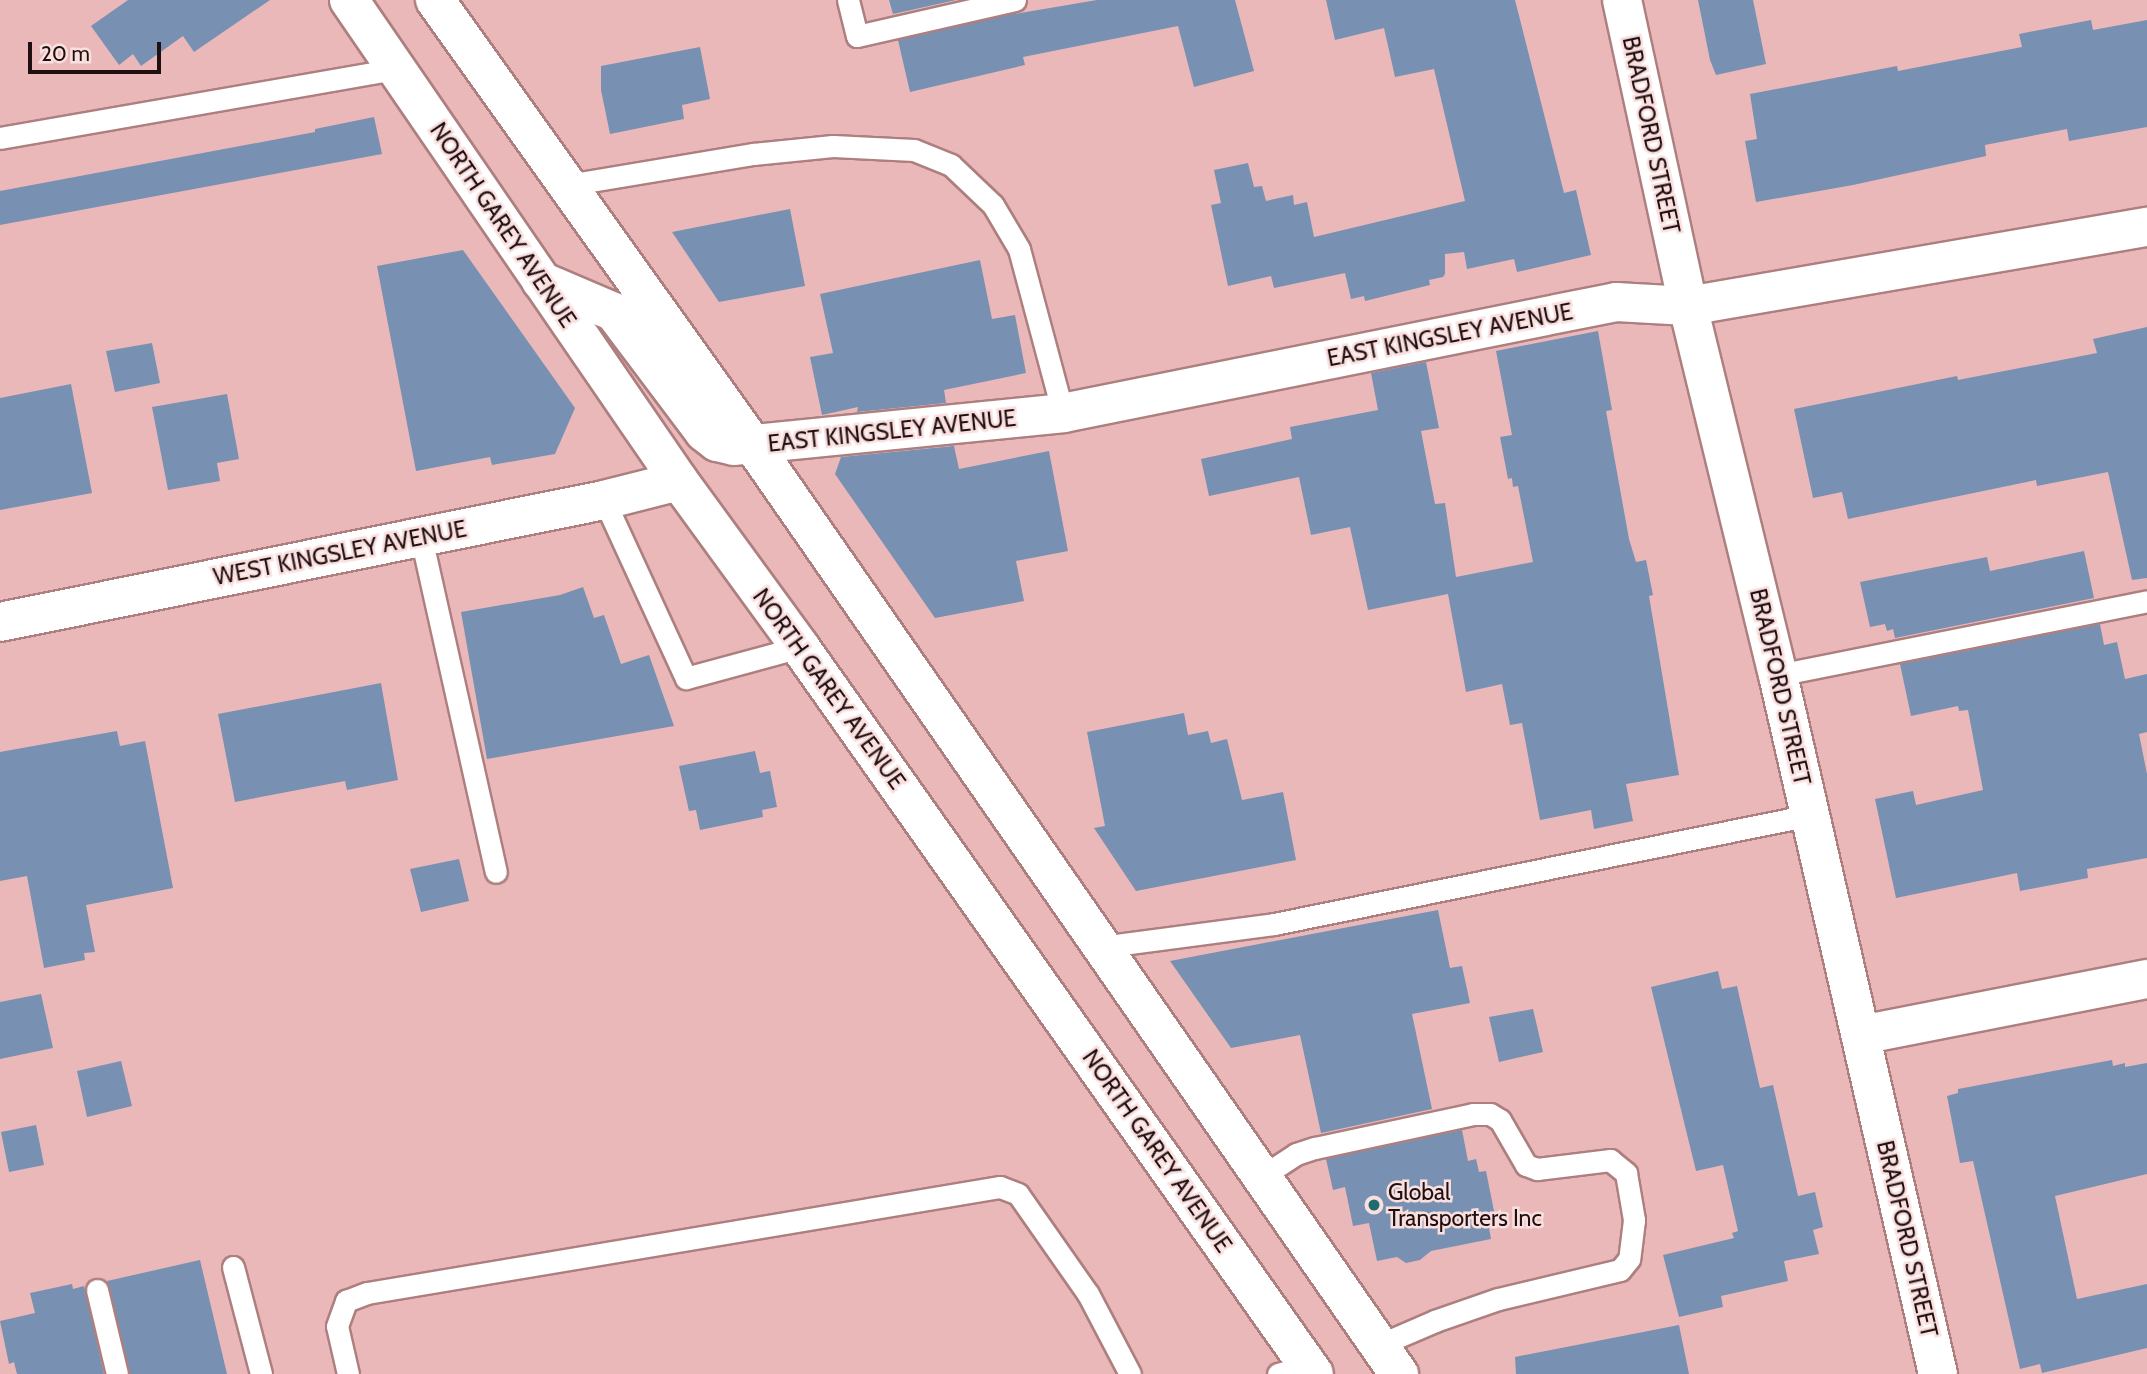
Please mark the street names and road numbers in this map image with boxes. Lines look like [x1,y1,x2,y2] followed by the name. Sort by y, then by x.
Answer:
[1617,34,1685,236] street label: BRADFORD STREET
[424,117,582,333] street label: NORTH GAREY AVENUE
[1325,298,1575,372] street label: EAST KINGSLEY AVENUE
[766,404,1018,458] street label: EAST KINGSLEY AVENUE
[211,515,469,591] street label: WEST KINGSLEY AVENUE
[747,583,911,795] street label: NORTH GAREY AVENUE
[1744,586,1816,788] street label: BRADFORD STREET
[1077,1044,1237,1258] street label: NORTH GAREY AVENUE
[1871,1138,1943,1340] street label: BRADFORD STREET

